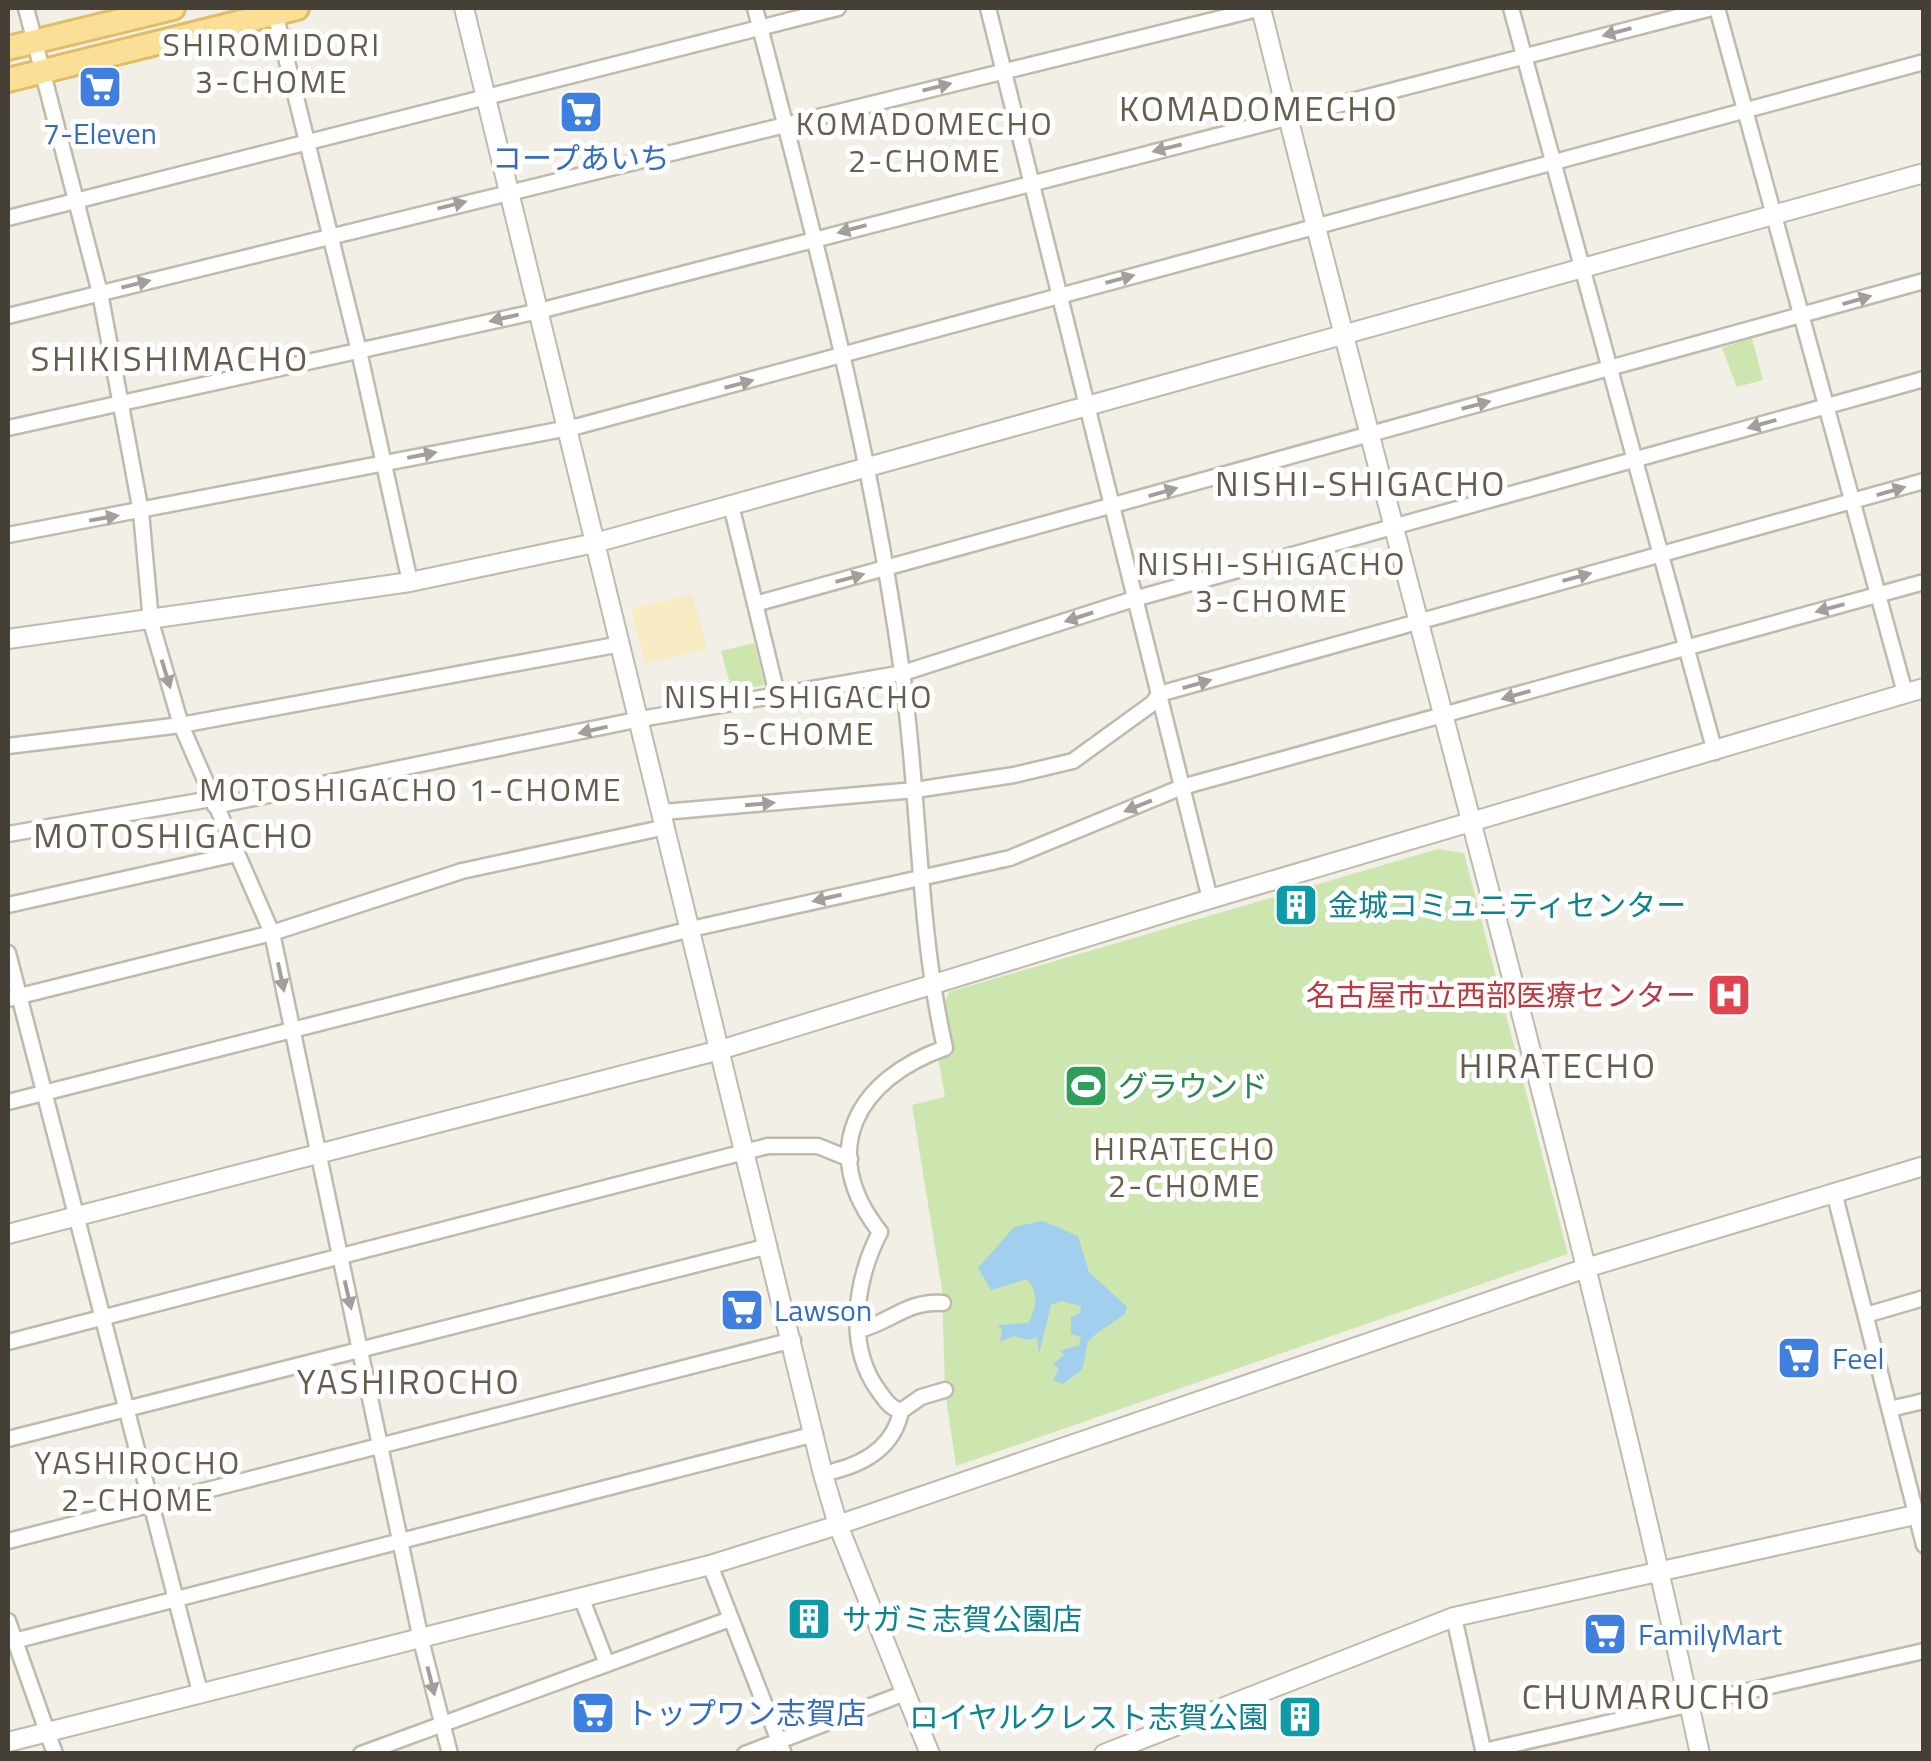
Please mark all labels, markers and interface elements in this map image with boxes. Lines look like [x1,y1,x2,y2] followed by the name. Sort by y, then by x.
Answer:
[162,20,382,105] district label: SHIROMIDORI 3-CHOME
[1601,25,1632,40] one-way arrow
[77,64,123,110] supermarket icon: 7-Eleven
[922,79,953,94] one-way arrow
[1119,81,1399,135] district label: KOMADOMECHO
[558,89,604,135] supermarket icon: コープあいち
[796,99,1054,184] district label: KOMADOMECHO 2-CHOME
[43,110,157,156] place label: 7-Eleven
[492,135,670,181] place label: コープあいち
[1151,141,1182,157] one-way arrow
[436,197,467,213] one-way arrow
[837,222,868,238] one-way arrow
[1105,271,1136,286] one-way arrow
[121,276,152,291] one-way arrow
[1842,292,1873,307] one-way arrow
[488,311,519,327] one-way arrow
[30,331,310,385] district label: SHIKISHIMACHO
[724,375,755,391] one-way arrow
[1461,397,1492,412] one-way arrow
[1746,417,1777,432] one-way arrow
[407,447,438,462] one-way arrow
[1215,456,1507,510] district label: NISHI-SHIGACHO
[1875,482,1906,498] one-way arrow
[1148,483,1179,499] one-way arrow
[88,510,119,526] one-way arrow
[1137,539,1407,624] district label: NISHI-SHIGACHO 3-CHOME
[1562,569,1593,585] one-way arrow
[834,570,865,586] one-way arrow
[1814,601,1845,617] one-way arrow
[1063,610,1093,625] one-way arrow
[159,659,174,690] one-way arrow
[664,672,934,757] district label: NISHI-SHIGACHO 5-CHOME
[1182,675,1213,691] one-way arrow
[1501,688,1532,704] one-way arrow
[577,723,608,738] one-way arrow
[199,765,623,813] district label: MOTOSHIGACHO 1-CHOME
[745,795,777,811] one-way arrow
[1122,798,1152,814] one-way arrow
[33,808,315,862] district label: MOTOSHIGACHO
[1273,882,1319,928] building icon: 金城コミュニティセンター
[1328,882,1686,928] place label: 金城コミュニティセンター
[811,891,842,906] one-way arrow
[274,962,290,993] one-way arrow
[1306,972,1696,1018] place label: 名古屋市立西部医療センター
[1706,972,1752,1018] hospital icon: 名古屋市立西部医療センター
[1459,1038,1657,1092] district label: HIRATECHO
[1063,1063,1109,1109] sports icon: グラウンド
[1118,1063,1268,1109] place label: グラウンド
[1093,1124,1277,1209] district label: HIRATECHO 2-CHOME
[341,1280,356,1311] one-way arrow
[719,1287,765,1333] supermarket icon: Lawson
[774,1287,872,1333] place label: Lawson
[1776,1335,1822,1381] supermarket icon: Feel
[1832,1335,1884,1381] place label: Feel
[297,1354,521,1408] district label: YASHIROCHO
[34,1438,242,1523] district label: YASHIROCHO 2-CHOME
[786,1596,832,1642] building icon: サガミ志賀公園店
[842,1596,1082,1642] place label: サガミ志賀公園店
[1582,1611,1628,1657] supermarket icon: FamilyMart
[1638,1611,1782,1657] place label: FamilyMart
[424,1666,439,1697] one-way arrow
[1522,1669,1772,1723] district label: CHUMARUCHO
[570,1690,616,1736] supermarket icon: トップワン志賀店
[626,1690,866,1736] place label: トップワン志賀店
[909,1694,1268,1740] place label: ロイヤルクレスト志賀公園
[1277,1694,1323,1740] building icon: ロイヤルクレスト志賀公園

